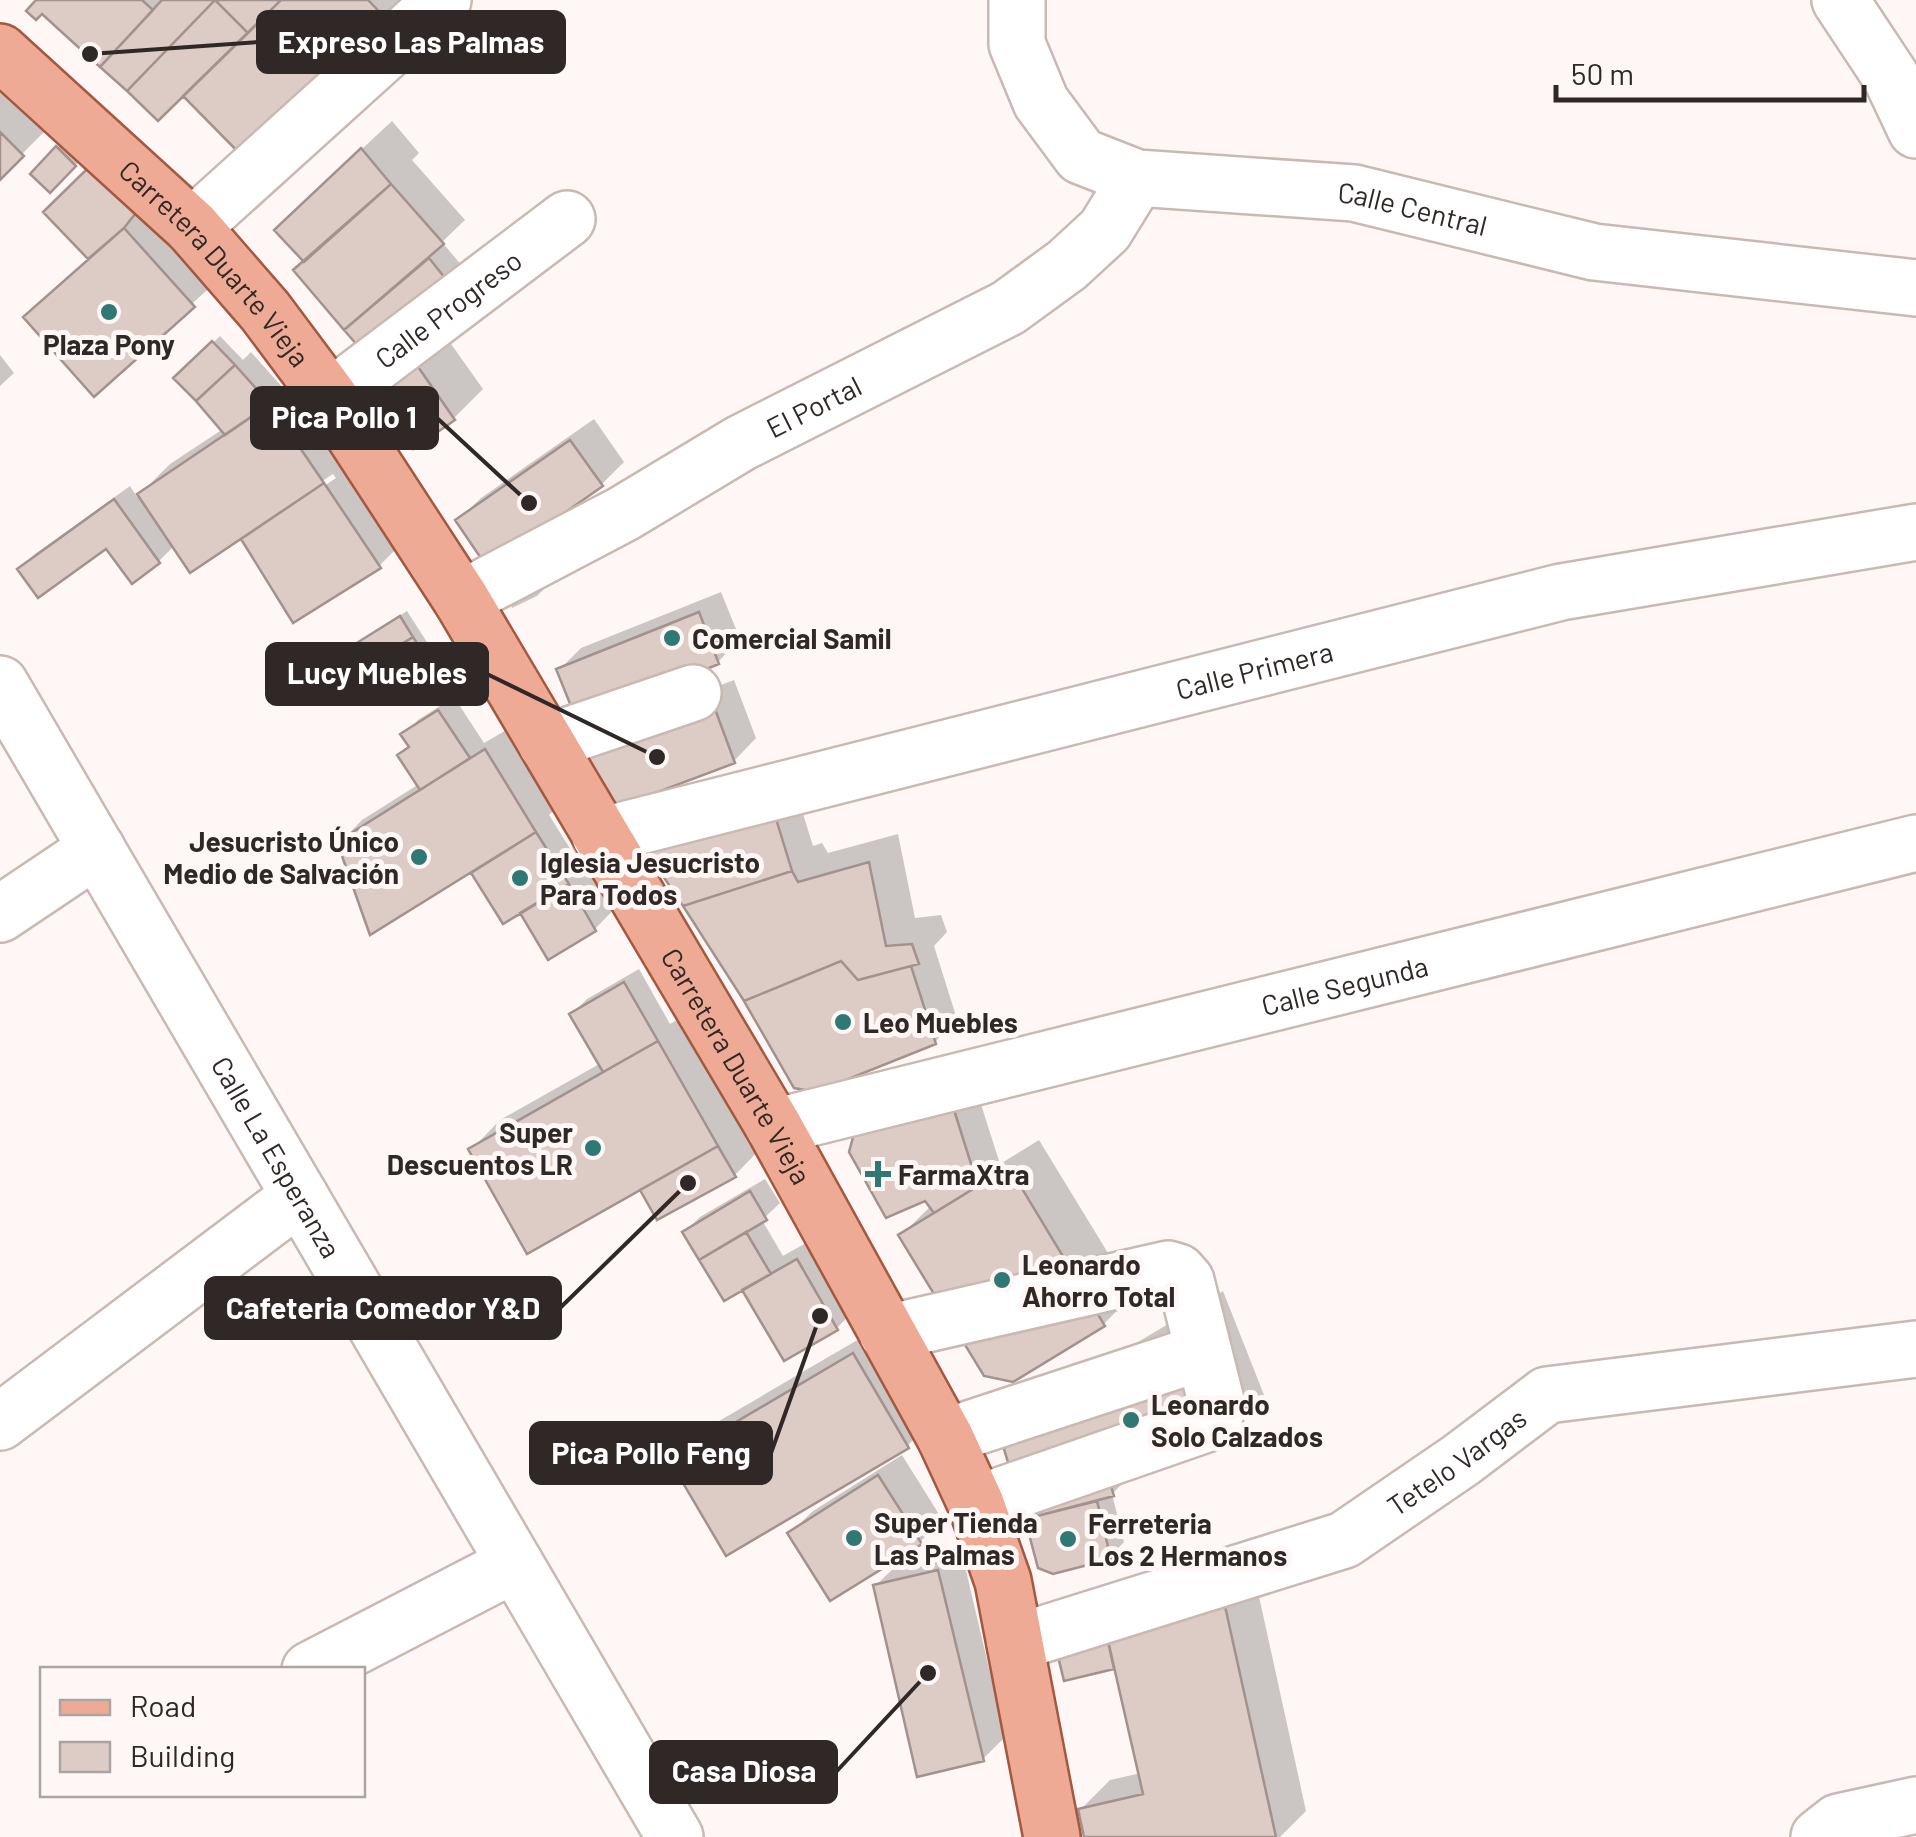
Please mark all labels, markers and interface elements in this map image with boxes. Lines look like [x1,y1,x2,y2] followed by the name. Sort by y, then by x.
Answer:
[258,12,564,72] callout: Expreso Las Palmas
[278,23,544,59] text: Expreso Las Palmas
[1556,40,1864,102] scale bar
[1571,55,1634,91] text: 50 m
[113,153,317,373] street label: Carretera Duarte Vieja
[1337,175,1491,242] street label: Calle Central
[368,243,528,375] street label: Calle Progreso
[98,301,120,323] marker: Plaza Pony
[43,327,175,361] place label: Plaza Pony
[760,368,867,444] street label: El Portal
[252,388,437,448] callout: Pica Pollo 1
[271,398,417,434] text: Pica Pollo 1
[692,621,892,655] place label: Comercial Samil
[661,627,683,649] marker: Comercial Samil
[1172,634,1336,706] street label: Calle Primera
[267,644,487,704] callout: Lucy Muebles
[287,654,467,690] text: Lucy Muebles
[163,824,399,890] place label: Jesucristo Único Medio de Salvación
[540,845,760,911] place label: Iglesia Jesucristo Para Todos
[408,846,430,868] marker: Jesucristo Único Medio de Salvación
[509,867,531,889] marker: Iglesia Jesucristo Para Todos
[655,942,819,1190] street label: Carretera Duarte Vieja
[1258,948,1431,1022] street label: Calle Segunda
[863,1005,1018,1039] place label: Leo Muebles
[832,1011,854,1033] marker: Leo Muebles
[205,1050,349,1264] street label: Calle La Esperanza
[387,1115,573,1181] place label: Super Descuentos LR
[582,1137,604,1159] marker: Super Descuentos LR
[898,1157,1030,1191] place label: FarmaXtra
[867,1163,889,1185] marker: FarmaXtra
[1022,1247,1175,1313] place label: Leonardo Ahorro Total
[991,1269,1013,1291] marker: Leonardo Ahorro Total
[206,1278,560,1338] callout: Cafeteria Comedor Y&D
[226,1289,540,1325] text: Cafeteria Comedor Y&D
[1151,1387,1323,1453] place label: Leonardo Solo Calzados
[1380,1400,1533,1523] street label: Tetelo Vargas
[1120,1409,1142,1431] marker: Leonardo Solo Calzados
[531,1423,771,1483] callout: Pica Pollo Feng
[551,1434,751,1470] text: Pica Pollo Feng
[874,1505,1038,1571] place label: Super Tienda Las Palmas
[1088,1506,1287,1572] place label: Ferreteria Los 2 Hermanos
[843,1527,865,1549] marker: Super Tienda Las Palmas
[1057,1528,1079,1550] marker: Ferreteria Los 2 Hermanos
[40,1667,365,1797] legend
[130,1687,196,1723] text: Road
[130,1737,235,1773] text: Building
[651,1742,836,1802] callout: Casa Diosa
[672,1752,816,1788] text: Casa Diosa

